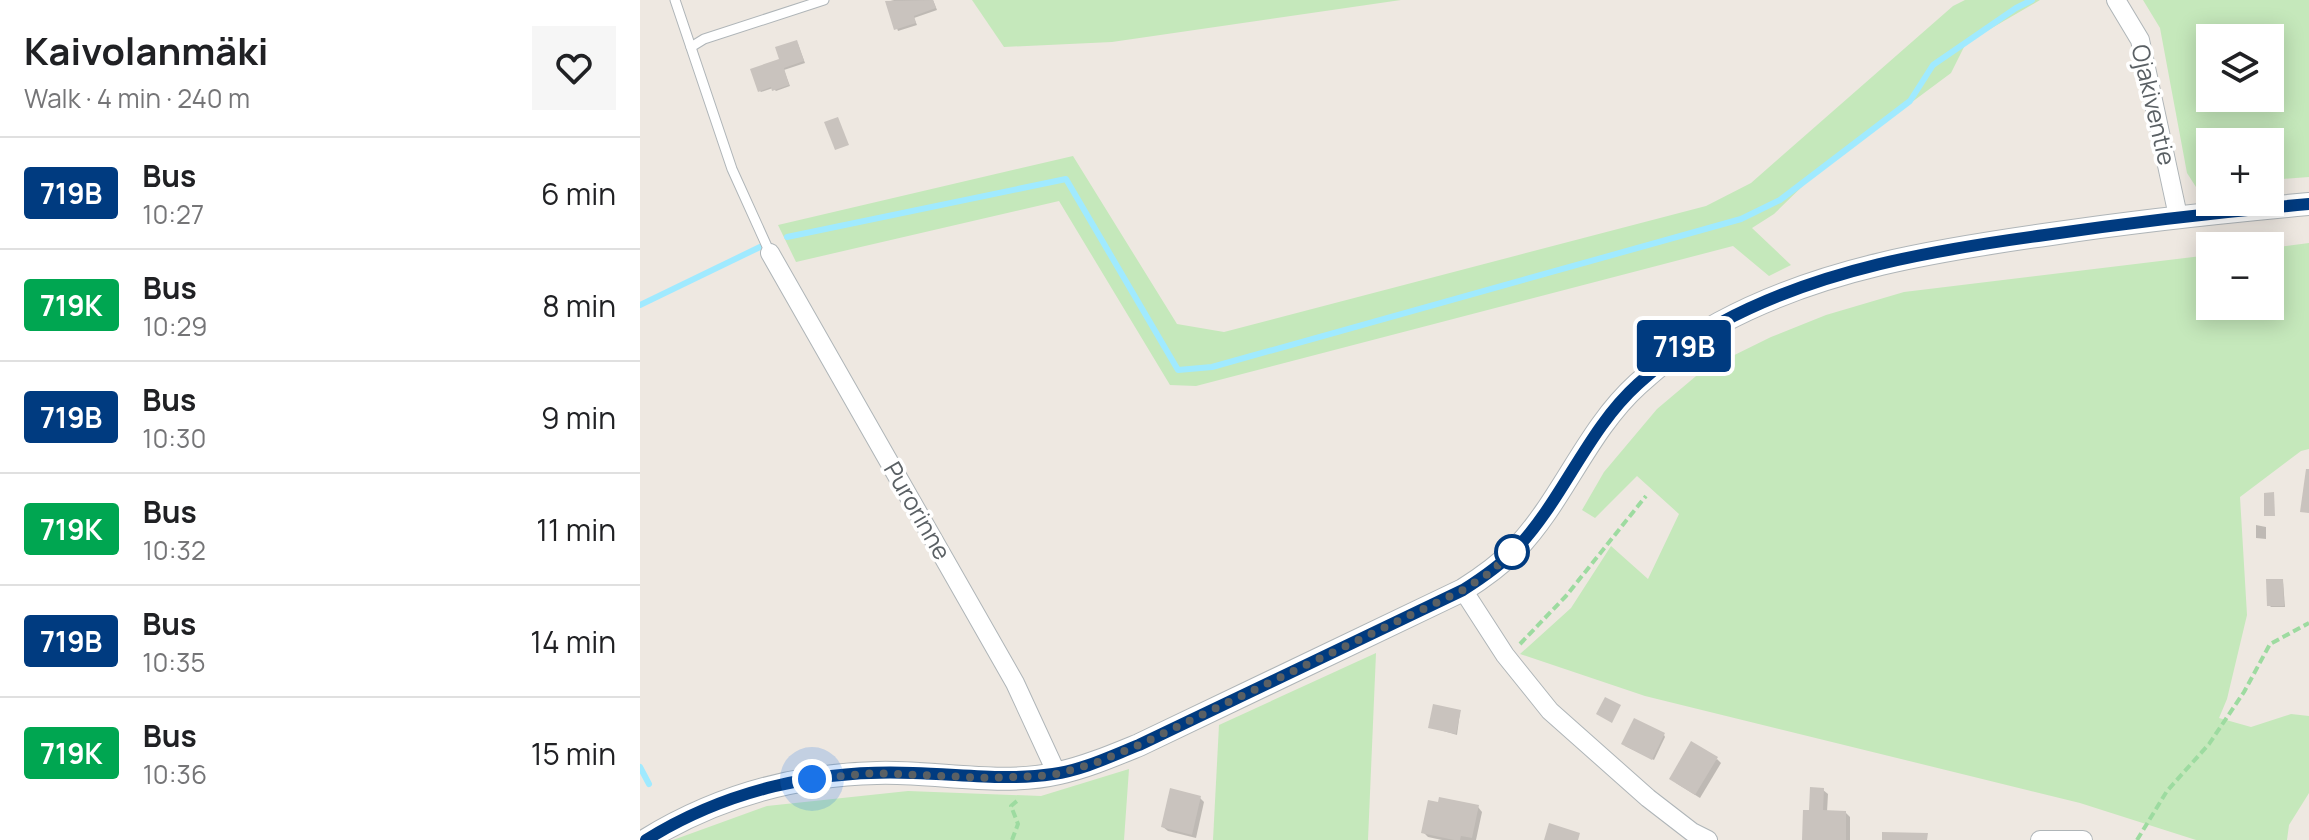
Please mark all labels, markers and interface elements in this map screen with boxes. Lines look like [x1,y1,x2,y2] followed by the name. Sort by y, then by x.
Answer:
[24,24,268,76] text: Kaivolanmäki
[2196,24,2284,320] map controls
[2196,24,2284,112] button: layers
[532,26,616,110] button: heart
[2125,41,2184,168] street label: Ojakiventie
[24,80,250,116] text: Walk · 4 min · 240 m
[2196,128,2284,216] button: +
[142,155,196,196] text: Bus
[541,173,616,214] text: 6 min
[40,174,102,212] text: 719B
[142,196,204,232] text: 10:27
[2196,232,2284,320] button: −
[143,267,197,308] text: Bus
[542,285,616,326] text: 8 min
[40,286,103,324] text: 719K
[143,308,207,344] text: 10:29
[1628,320,1740,372] line badge: 719B
[1653,327,1715,365] text: 719B
[142,379,196,420] text: Bus
[541,397,616,438] text: 9 min
[40,398,102,436] text: 719B
[142,420,206,456] text: 10:30
[877,455,960,565] street label: Purorinne
[143,491,197,532] text: Bus
[536,509,616,550] text: 11 min
[40,510,103,548] text: 719K
[143,532,206,568] text: 10:32
[1495,535,1529,569] unlabelled marker
[142,603,196,644] text: Bus
[530,621,616,662] text: 14 min
[40,622,102,660] text: 719B
[142,644,205,680] text: 10:35
[143,715,197,756] text: Bus
[531,733,616,774] text: 15 min
[40,734,103,772] text: 719K
[143,756,207,792] text: 10:36
[792,759,832,799] your location

